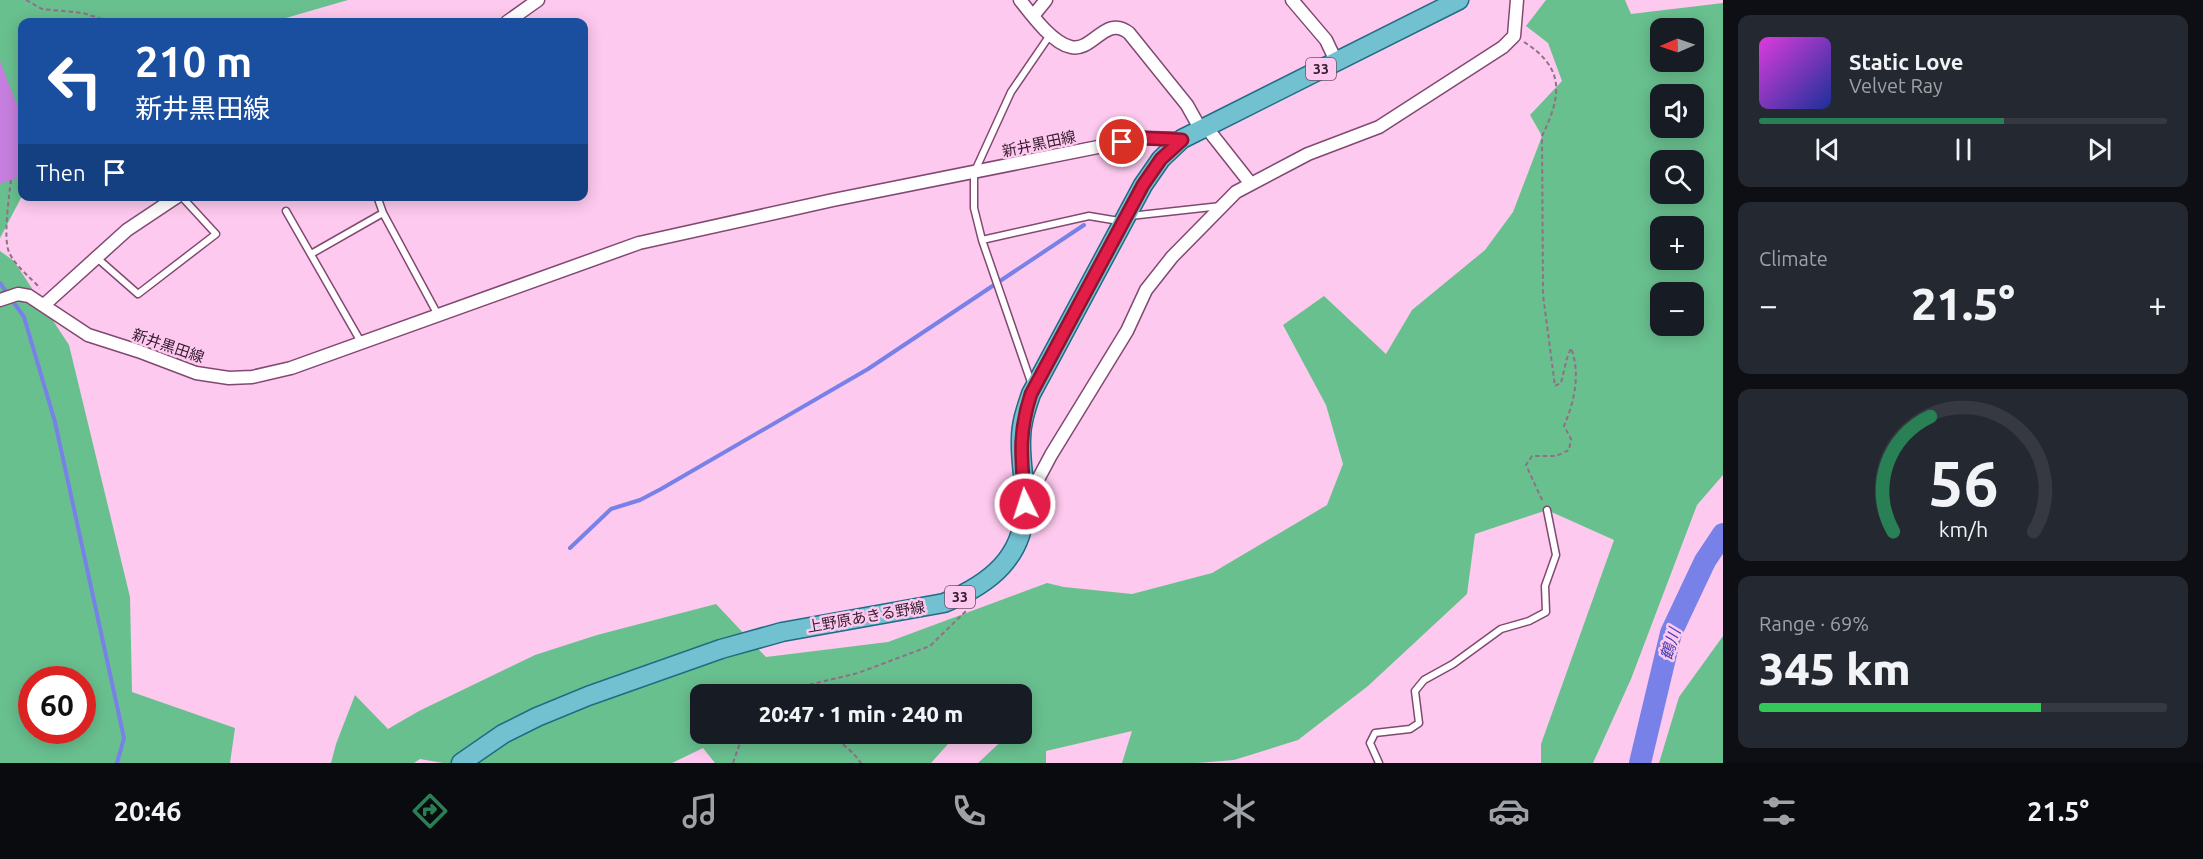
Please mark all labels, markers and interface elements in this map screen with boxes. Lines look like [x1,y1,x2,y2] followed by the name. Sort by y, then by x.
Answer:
[1650,18,1704,72] north arrow
[1650,18,1704,336] map controls
[135,38,252,85] text: 210 m
[36,42,114,120] icon: left
[1849,49,1964,74] text: Static Love
[1306,58,1336,80] road number: 33
[1849,74,1943,97] text: Velvet Ray
[1650,84,1704,138] button: sound
[135,93,270,123] text: 新井黒田線
[1096,116,1147,167] pin
[1105,125,1138,158] icon: arrive
[1000,127,1077,160] street label: 新井黒田線
[1811,133,1844,166] icon: previous
[1947,133,1980,166] icon: pause
[2083,133,2116,166] icon: next
[1650,150,1704,204] button: search
[98,156,131,189] icon: arrive
[36,160,86,185] text: Then
[1650,216,1704,270] button: +
[1759,247,1828,270] text: Climate
[1911,278,2015,329] text: 21.5°
[1650,282,1704,336] button: −
[1759,286,1778,323] text: −
[2148,286,2167,323] text: +
[130,325,206,366] street label: 新井黒田線
[1928,448,1998,518] text: 56
[993,472,1057,536] position arrow
[1938,517,1988,541] text: km/h
[945,586,975,608] road number: 33
[805,598,926,635] street label: 上野原あきる野線
[1759,612,1869,635] text: Range · 69%
[1657,624,1684,662] water label: 鶴川
[1759,643,1911,694] text: 345 km
[18,666,96,744] speed limit sign: 60
[759,701,963,726] text: 20:47 · 1 min · 240 m
[409,790,451,832] icon: directions
[679,790,721,832] icon: music
[948,790,990,832] icon: phone
[1218,790,1260,832] icon: climate
[1488,790,1530,832] icon: car
[1758,790,1800,832] icon: filters
[114,796,181,826] text: 20:46
[2027,796,2089,826] text: 21.5°

